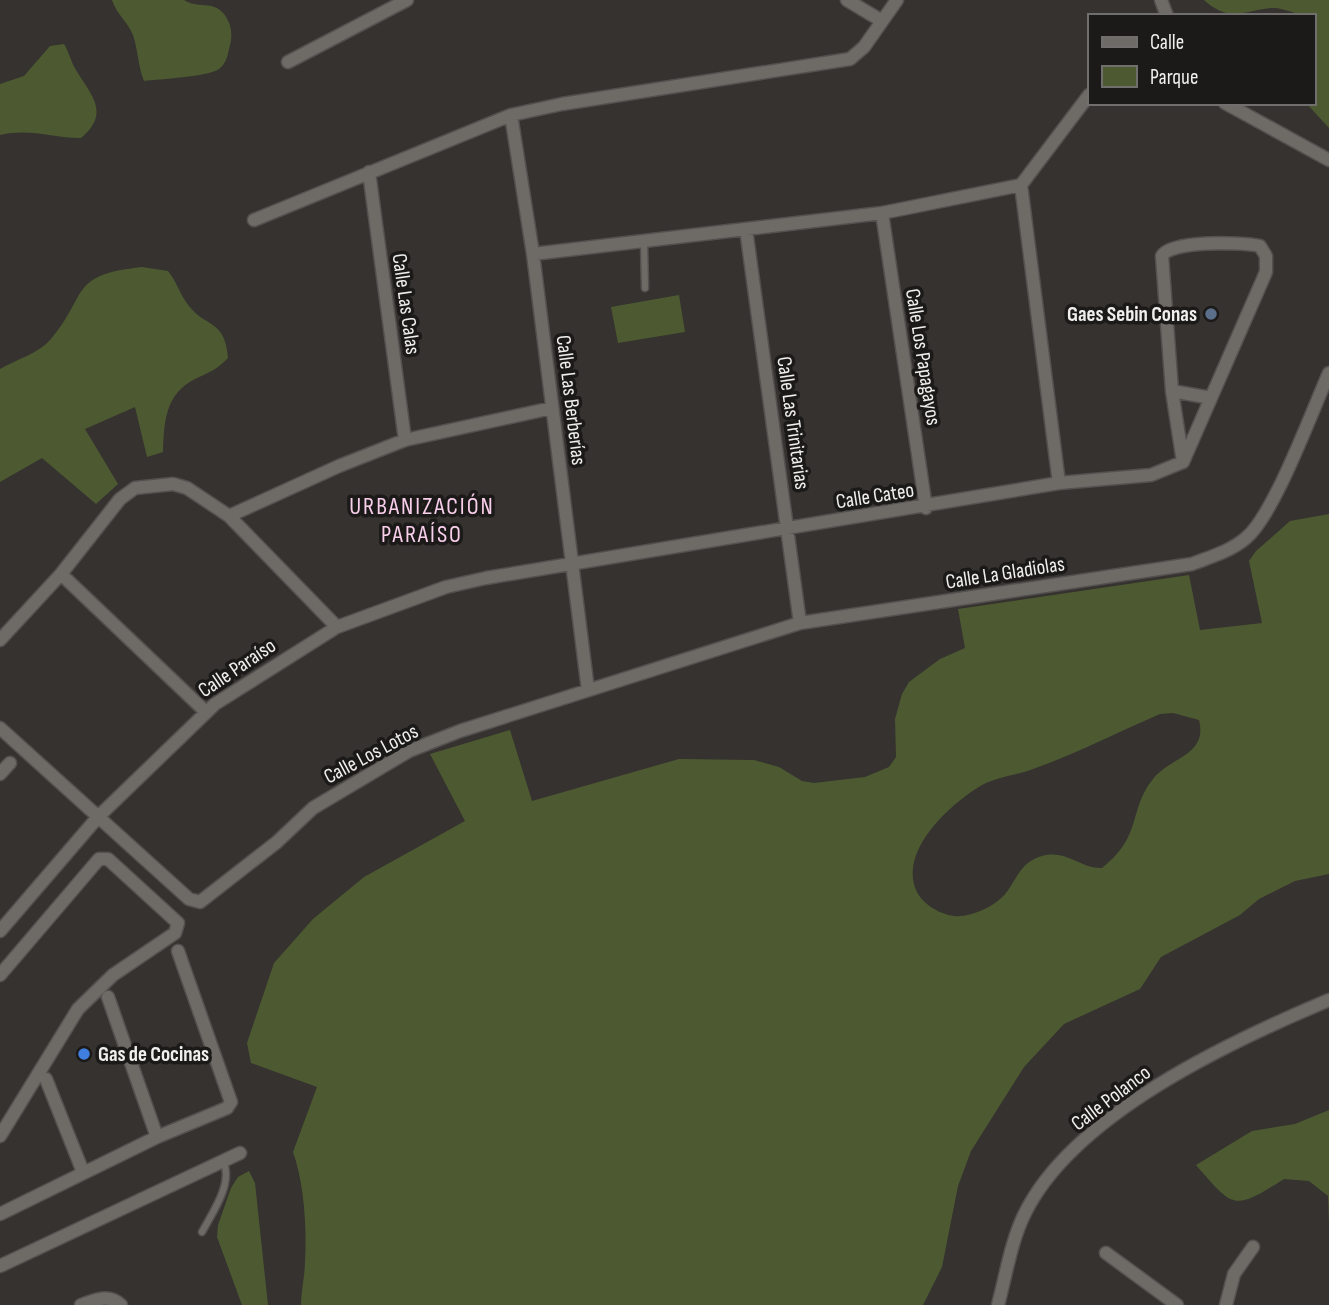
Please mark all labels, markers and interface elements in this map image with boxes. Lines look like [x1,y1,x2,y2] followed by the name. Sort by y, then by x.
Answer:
[1088,14,1315,105] legend
[1150,30,1184,55] text: Calle
[1150,65,1198,90] text: Parque
[387,252,425,356] street label: Calle Las Calas
[900,287,946,427] street label: Calle Los Papagayos
[1067,302,1197,327] place label: Gaes Sebin Conas
[1203,306,1219,322] marker: Gaes Sebin Conas
[551,334,591,466] street label: Calle Las Berberías
[771,355,815,491] street label: Calle Las Trinitarias
[834,477,916,515] street label: Calle Cateo
[349,492,495,549] district label: URBANIZACIÓN PARAÍSO
[944,551,1066,595] street label: Calle La Gladiolas
[193,633,281,703] street label: Calle Paraíso
[319,719,423,789] street label: Calle Los Lotos
[98,1042,209,1067] place label: Gas de Cocinas
[76,1046,92,1062] marker: Gas de Cocinas
[1066,1060,1156,1136] street label: Calle Polanco

